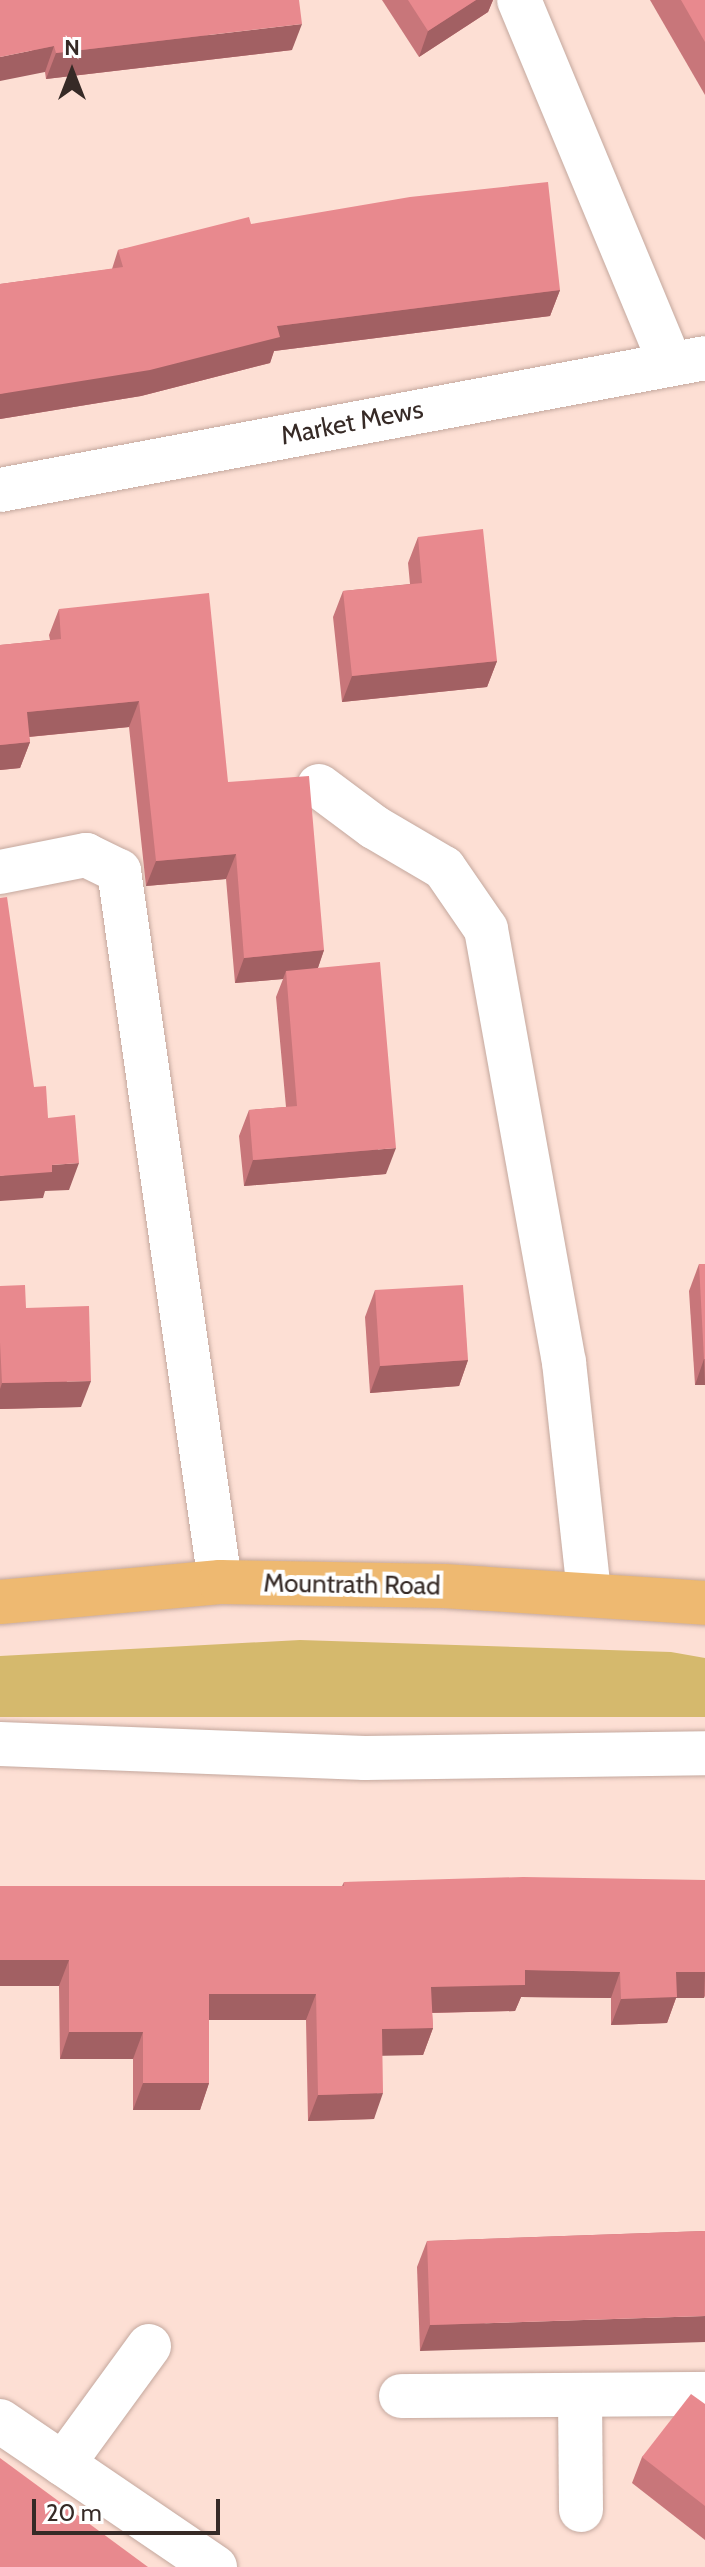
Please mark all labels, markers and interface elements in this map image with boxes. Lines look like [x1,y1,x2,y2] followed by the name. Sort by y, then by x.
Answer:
[32,32,112,112] north arrow
[64,34,80,61] text: N
[278,394,426,452] street label: Market Mews
[263,1568,441,1602] street label: Mountrath Road
[36,2483,224,2533] scale bar
[46,2498,102,2527] text: 20 m

